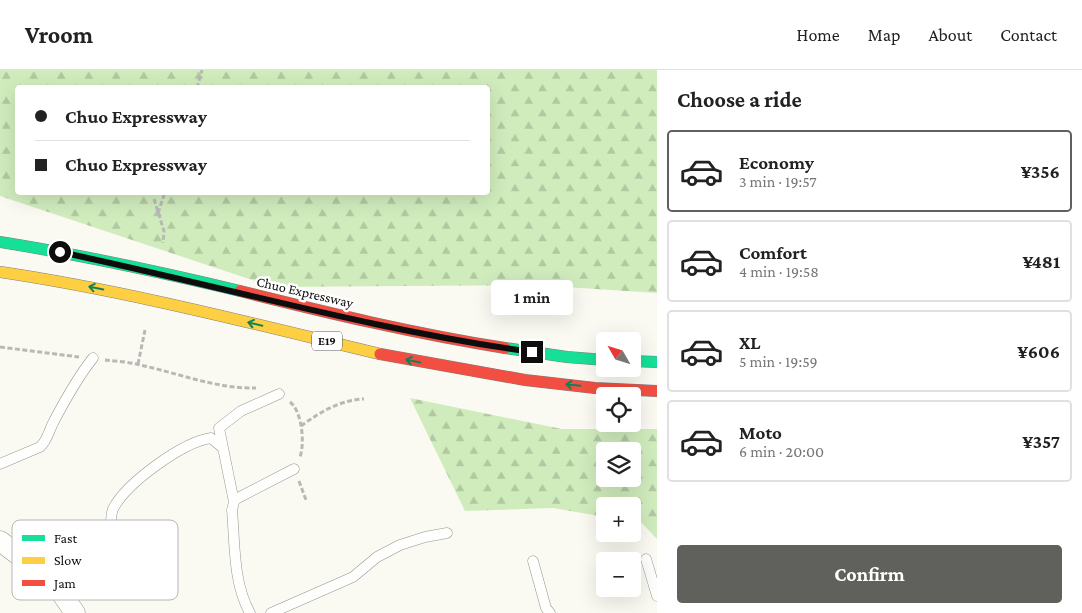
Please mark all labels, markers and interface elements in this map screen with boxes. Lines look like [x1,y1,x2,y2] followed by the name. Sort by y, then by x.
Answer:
[25,21,93,48] text: Vroom
[797,25,840,45] text: Home
[868,25,900,45] text: Map
[928,25,972,45] text: About
[1000,25,1057,45] text: Contact
[677,87,802,112] text: Choose a ride
[65,106,207,127] text: Chuo Expressway
[679,149,724,194] icon: car
[739,152,814,173] text: Economy
[65,154,207,175] text: Chuo Expressway
[1021,161,1060,182] text: ¥356
[739,173,817,190] text: 3 min · 19:57
[679,239,724,284] icon: car
[49,241,71,263] route start
[739,242,807,263] text: Comfort
[1023,251,1060,272] text: ¥481
[739,263,819,280] text: 4 min · 19:58
[255,273,356,311] street label: Chuo Expressway
[491,280,573,314] callout: 1 min
[89,283,105,293] one-way arrow
[514,289,550,306] text: 1 min
[247,319,263,328] one-way arrow
[679,329,724,374] icon: car
[312,332,342,350] road number: E19
[596,332,641,378] north arrow
[596,332,641,597] map controls
[739,332,761,353] text: XL
[521,341,543,363] route end
[1017,341,1060,362] text: ¥606
[739,353,818,370] text: 5 min · 19:59
[405,355,421,365] one-way arrow
[566,381,582,390] one-way arrow
[596,387,641,432] button: locate
[679,419,724,464] icon: car
[739,422,782,443] text: Moto
[1022,431,1060,452] text: ¥357
[596,442,641,487] button: layers
[739,443,824,460] text: 6 min · 20:00
[596,497,641,542] button: +
[12,520,178,600] legend
[54,530,78,546] text: Fast
[677,545,1062,603] button: Confirm
[54,552,82,568] text: Slow
[596,552,641,597] button: −
[52,575,76,591] text: Jam

